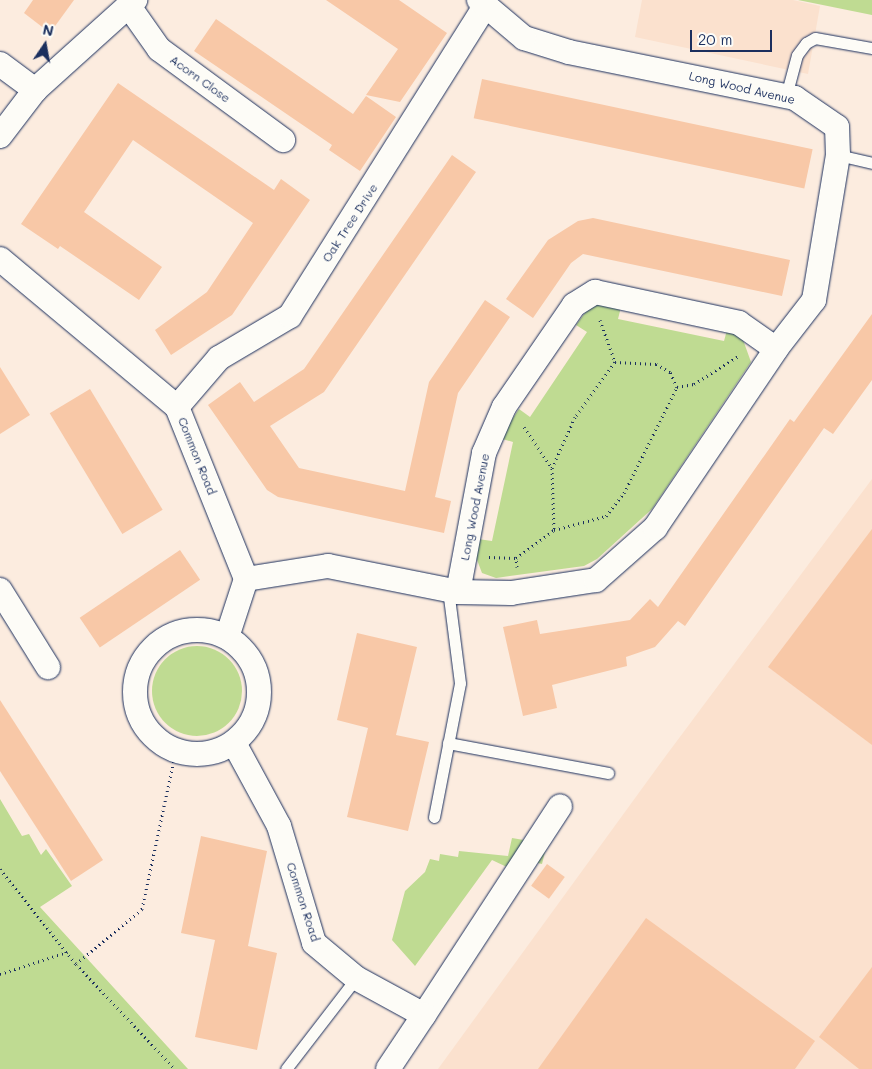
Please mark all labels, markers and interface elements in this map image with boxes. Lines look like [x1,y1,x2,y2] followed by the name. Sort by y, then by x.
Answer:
[41,19,55,40] text: N
[20,20,70,70] north arrow
[692,20,774,52] scale bar
[698,29,732,49] text: 20 m
[167,52,233,106] street label: Acorn Close
[687,69,797,107] street label: Long Wood Avenue
[319,181,381,265] street label: Oak Tree Drive
[175,415,219,497] street label: Common Road
[458,452,492,562] street label: Long Wood Avenue
[283,861,323,943] street label: Common Road

